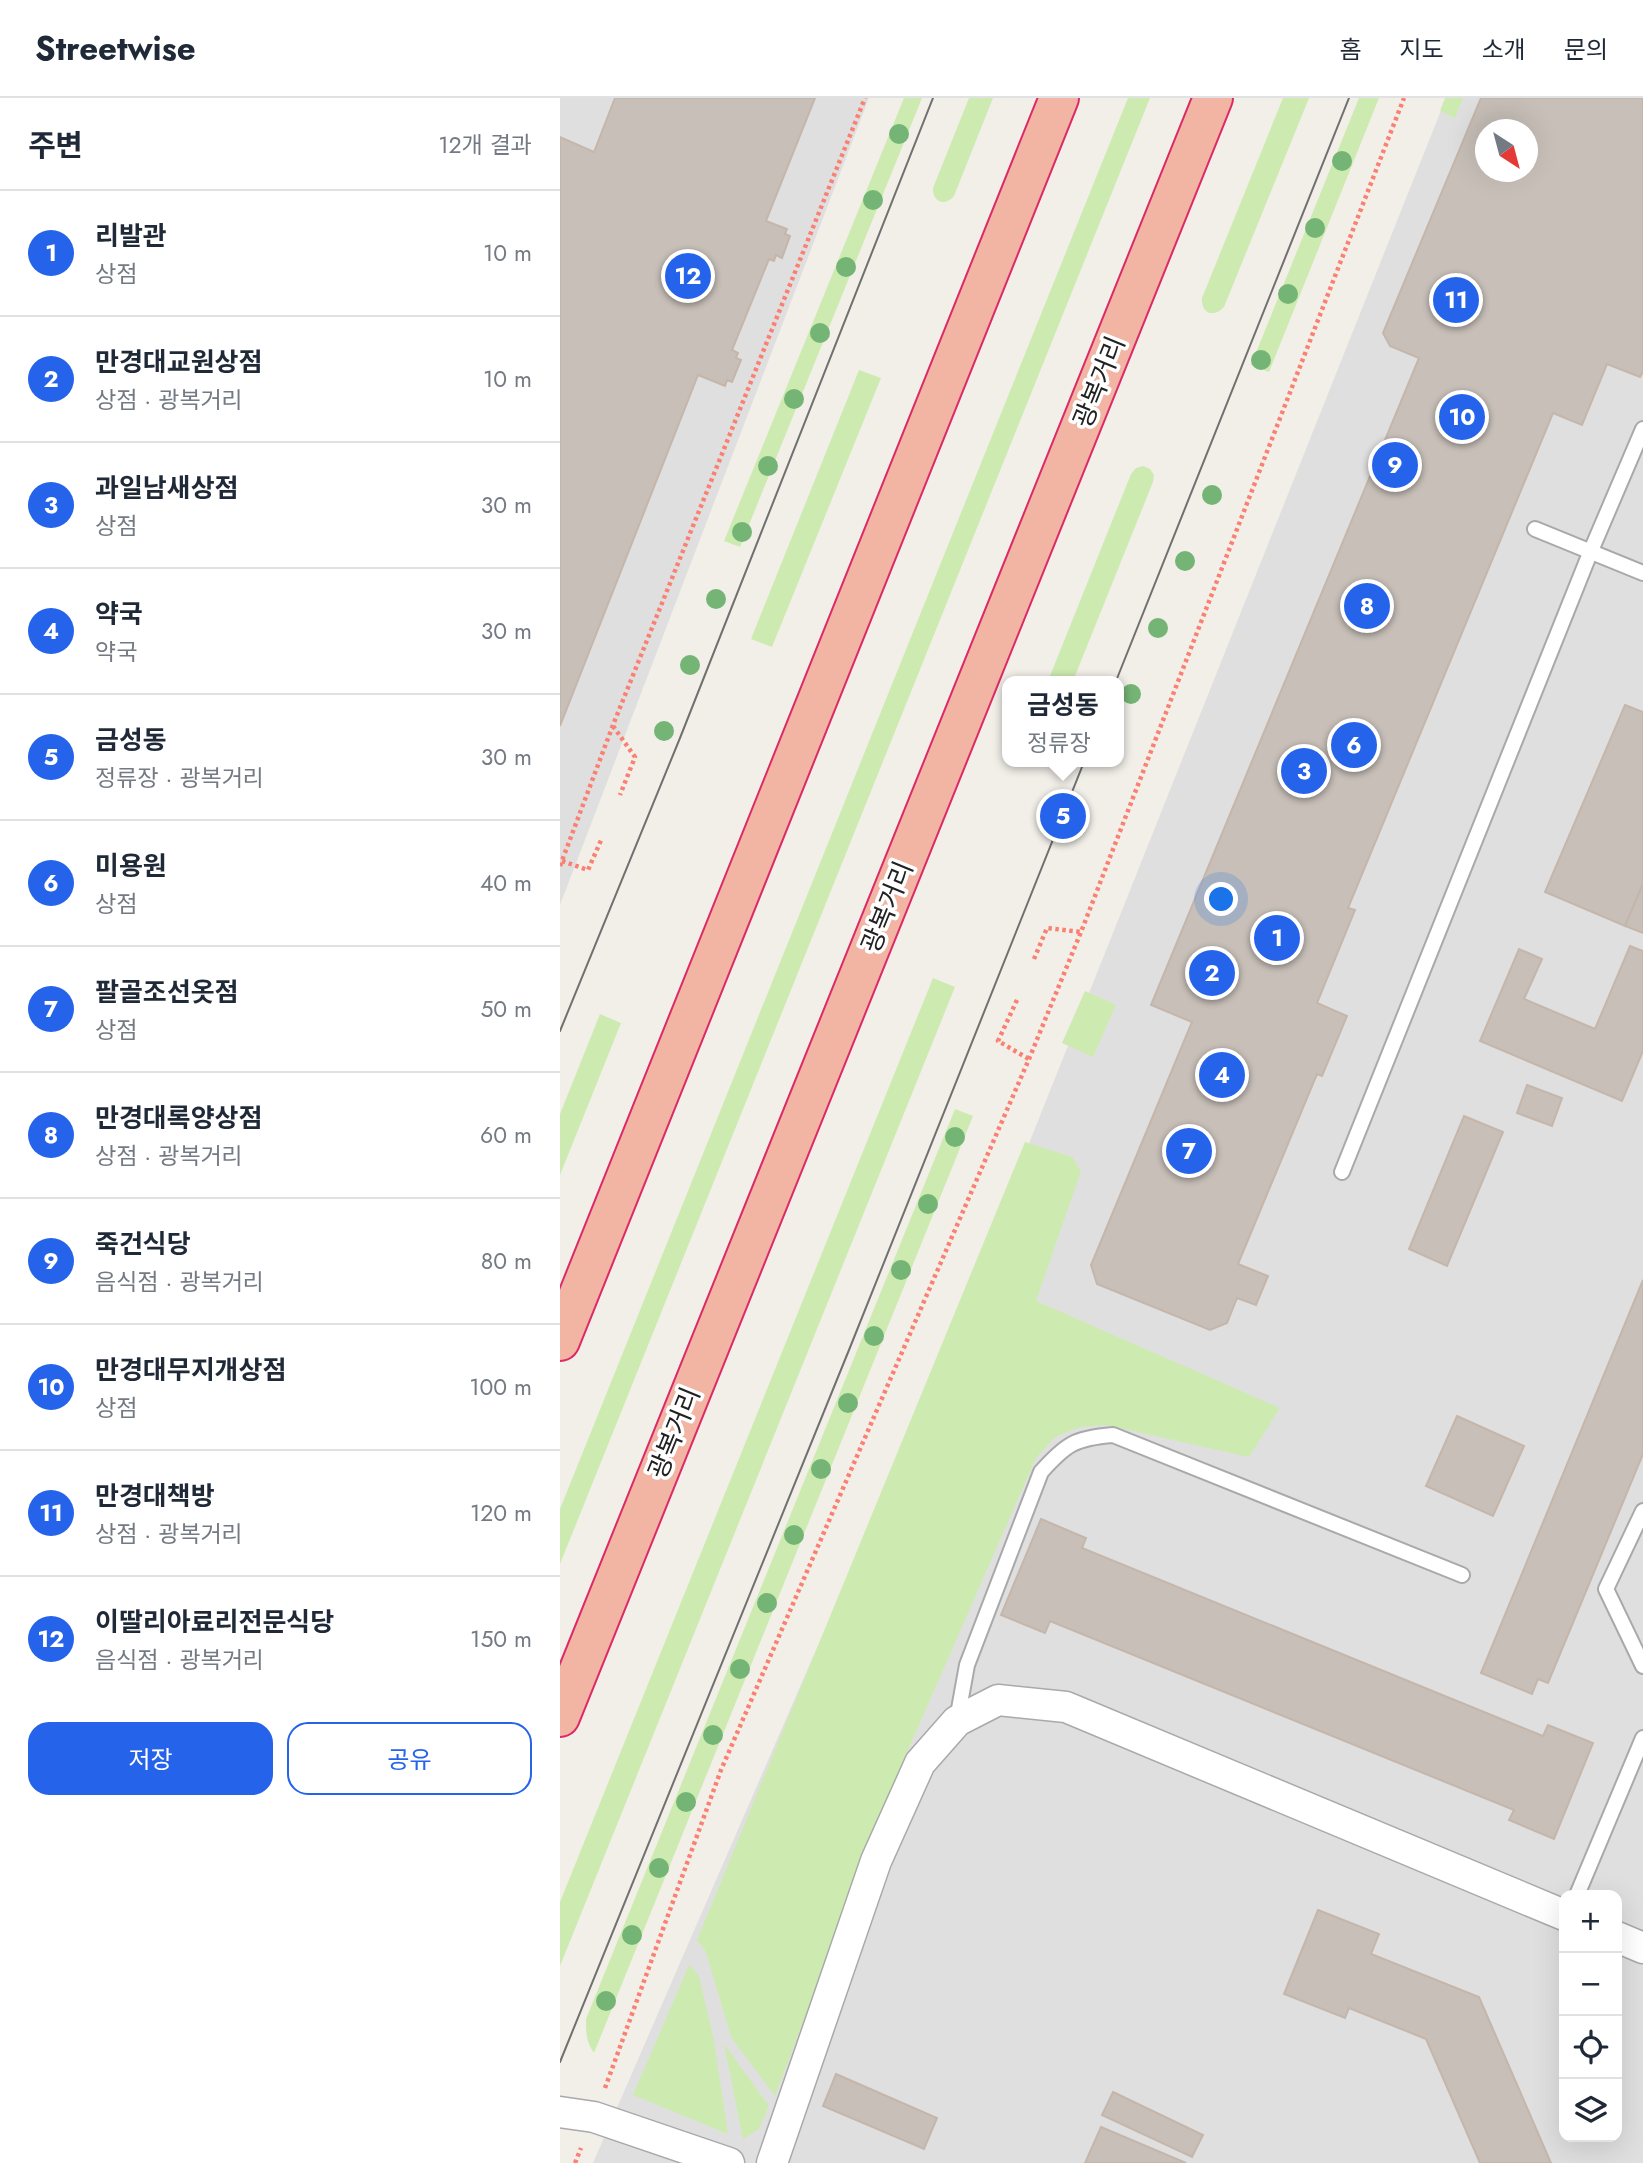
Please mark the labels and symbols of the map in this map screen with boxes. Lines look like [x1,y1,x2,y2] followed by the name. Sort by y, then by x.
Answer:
[1475,119,1538,182] north arrow
[665,250,711,302] pin: 12
[1433,274,1479,326] pin: 11
[1063,331,1135,433] street label: 광복거리
[1439,391,1485,443] pin: 10
[1372,439,1418,491] pin: 9
[1344,580,1390,632] pin: 8
[1331,719,1377,771] pin: 6
[1281,745,1327,797] pin: 3
[1040,790,1086,842] pin: 5
[851,856,923,958] street label: 광복거리
[1204,882,1238,916] your location
[1254,912,1300,964] pin: 1
[1189,947,1235,999] pin: 2
[1199,1049,1245,1101] pin: 4
[1166,1125,1212,1177] pin: 7
[638,1382,710,1484] street label: 광복거리

